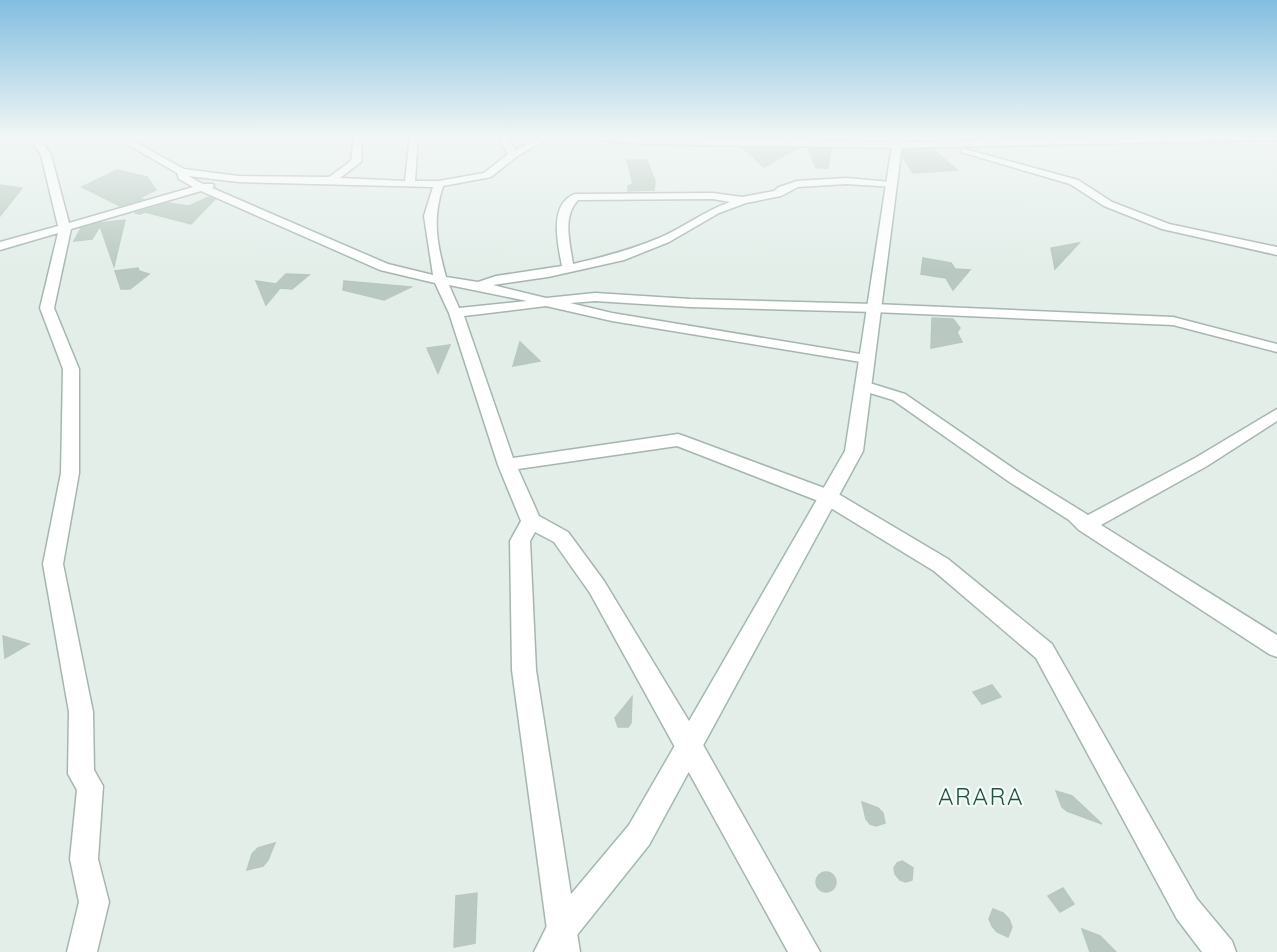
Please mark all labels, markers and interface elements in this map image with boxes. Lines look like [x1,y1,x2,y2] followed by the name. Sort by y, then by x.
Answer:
[938,781,1024,811] district label: ARARA

